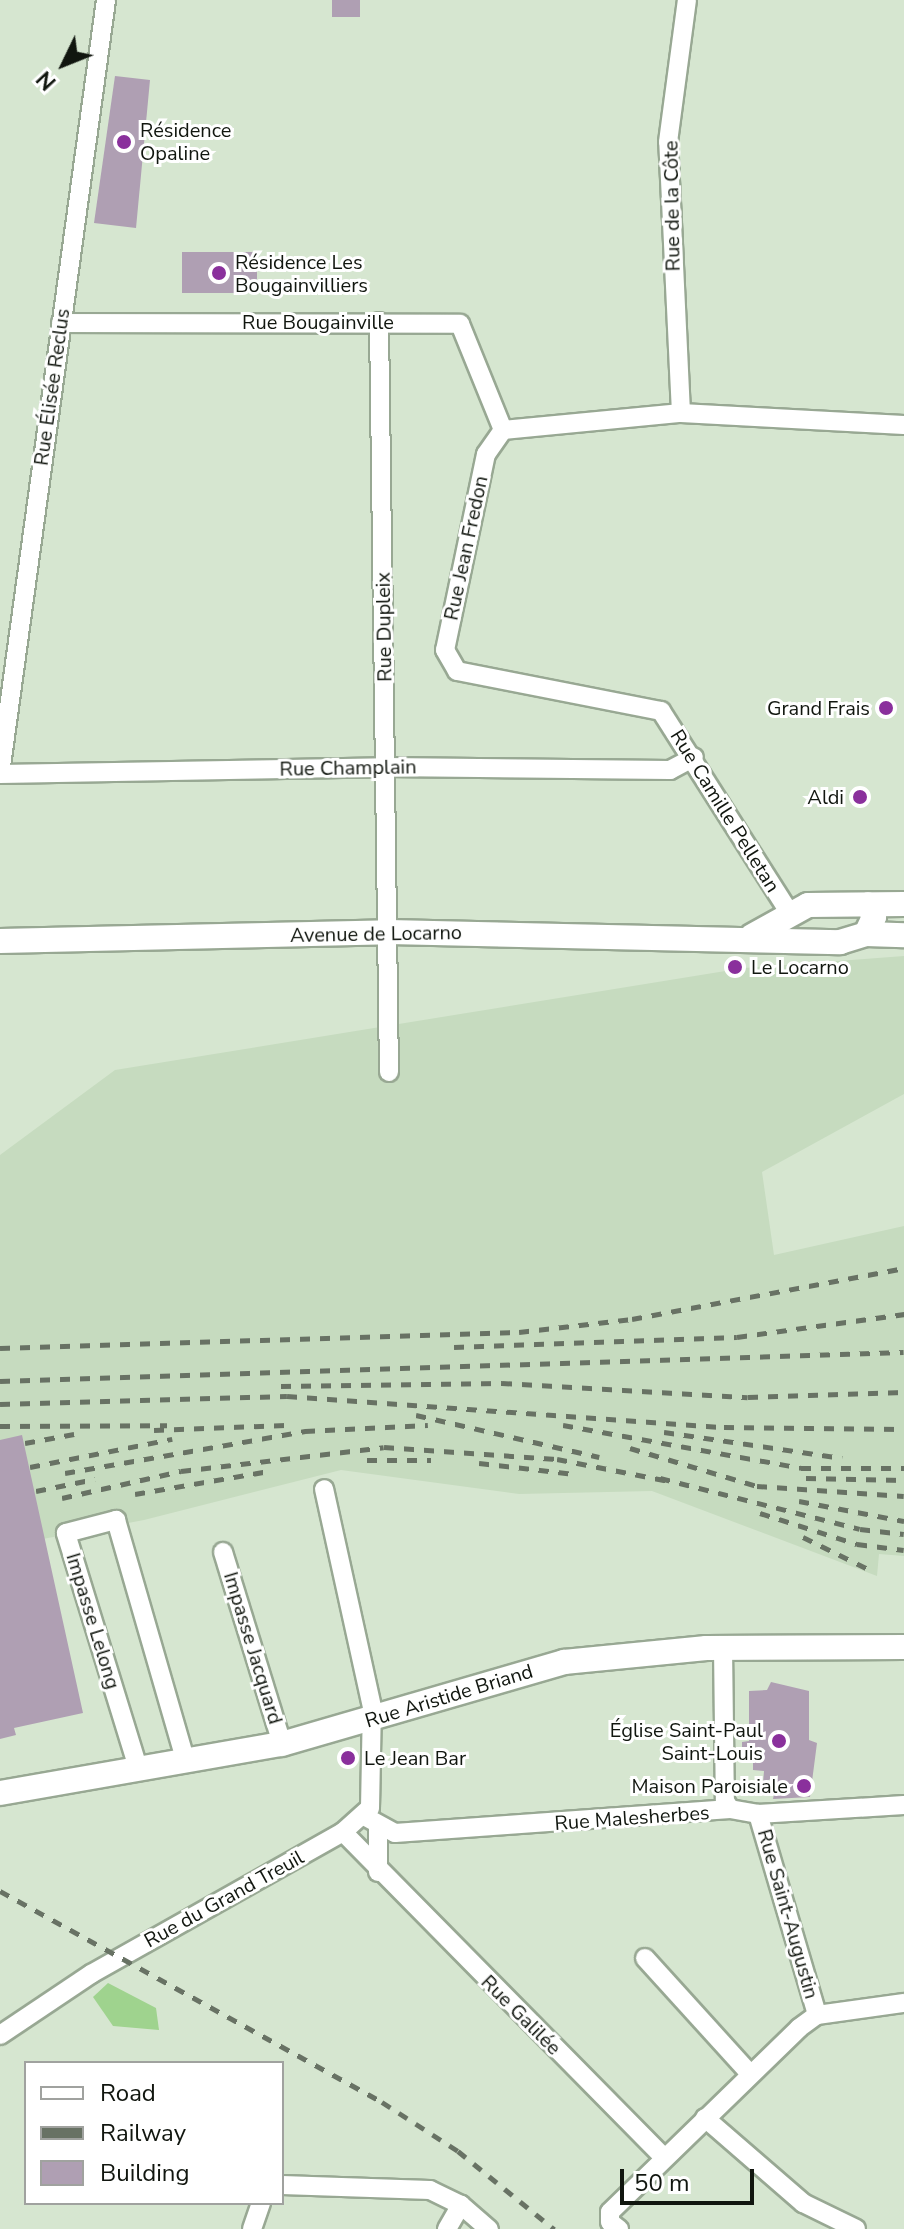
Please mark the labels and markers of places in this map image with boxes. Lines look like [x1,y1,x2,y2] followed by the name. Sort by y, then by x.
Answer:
[140,118,231,165] place label: Résidence Opaline
[115,133,133,151] marker: Résidence Opaline
[235,250,368,297] place label: Résidence Les Bougainvilliers
[210,264,228,282] marker: Résidence Les Bougainvilliers
[767,696,870,720] place label: Grand Frais
[877,699,895,717] marker: Grand Frais
[807,785,844,809] place label: Aldi
[851,788,869,806] marker: Aldi
[751,955,849,979] place label: Le Locarno
[726,958,744,976] marker: Le Locarno
[610,1718,763,1765] place label: Église Saint-Paul Saint-Louis
[770,1732,788,1750] marker: Église Saint-Paul Saint-Louis
[364,1746,466,1770] place label: Le Jean Bar
[339,1749,357,1767] marker: Le Jean Bar
[632,1774,788,1798] place label: Maison Paroisiale
[795,1777,813,1795] marker: Maison Paroisiale

